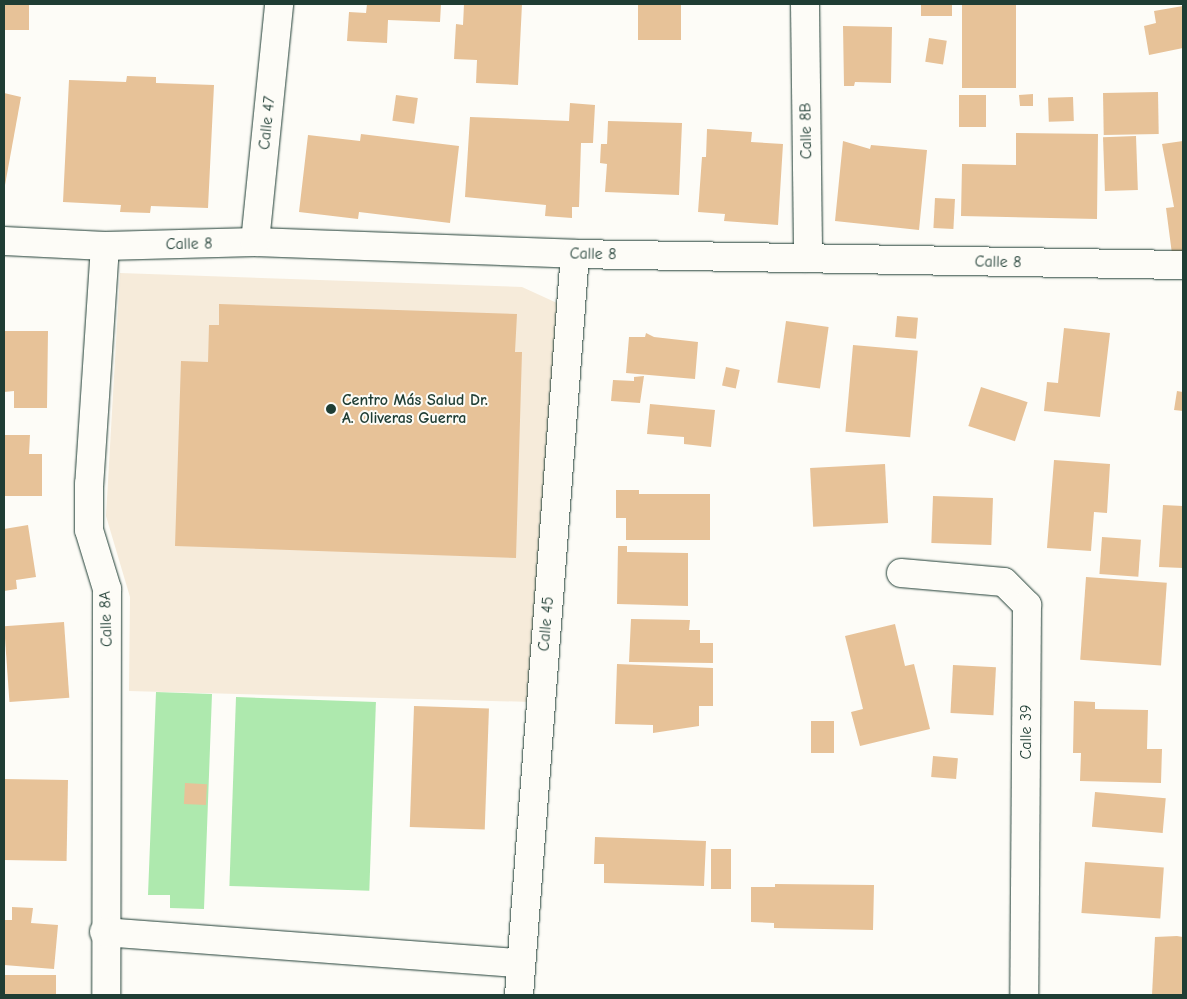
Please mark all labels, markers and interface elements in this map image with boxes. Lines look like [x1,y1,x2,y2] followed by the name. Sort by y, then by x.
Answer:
[255,95,279,151] street label: Calle 47
[796,103,816,159] street label: Calle 8B
[165,234,213,254] street label: Calle 8
[569,244,617,264] street label: Calle 8
[974,252,1022,272] street label: Calle 8
[342,390,488,428] place label: Centro Más Salud Dr. A. Oliveras Guerra
[324,402,338,416] marker: Centro Más Salud Dr. A. Oliveras Guerra
[95,591,117,647] street label: Calle 8A
[534,596,558,652] street label: Calle 45
[1016,704,1036,760] street label: Calle 39

